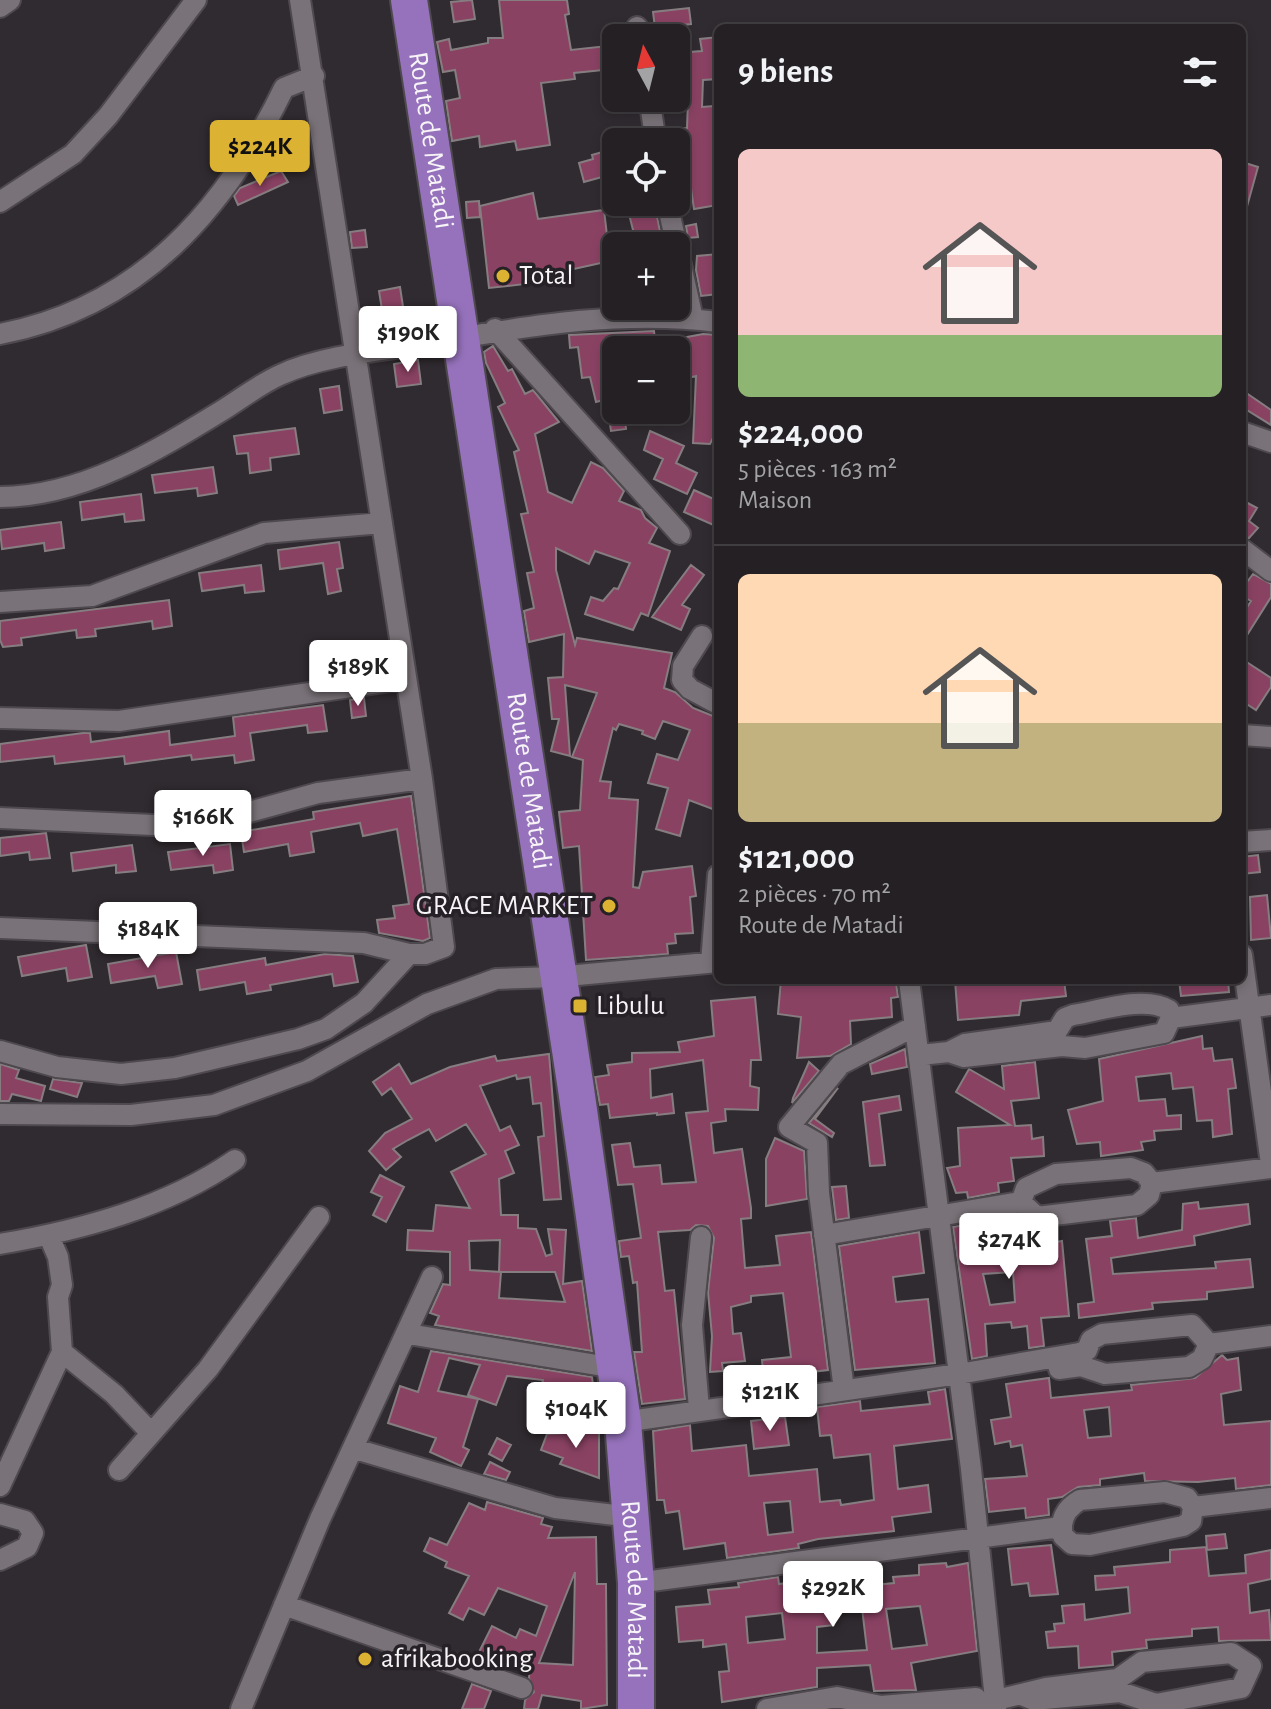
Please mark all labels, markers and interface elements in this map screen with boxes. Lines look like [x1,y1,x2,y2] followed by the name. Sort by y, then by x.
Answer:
[602,24,690,112] north arrow
[602,24,690,424] map controls
[403,50,458,231] street label: Route de Matadi
[1178,50,1222,94] icon: filters
[738,55,833,89] text: 9 biens
[204,120,316,188] pin: $224K
[602,128,690,216] button: locate
[228,133,292,159] text: $224K
[908,201,1052,345] icon: home
[602,232,690,320] button: +
[519,262,573,290] place label: Total
[494,267,512,285] marker: Total
[352,306,464,374] pin: $190K
[377,319,439,345] text: $190K
[602,336,690,424] button: −
[738,416,863,450] text: $224,000
[738,456,897,482] text: 5 pièces · 163 m²
[738,487,812,513] text: Maison
[908,626,1052,770] icon: home
[302,640,414,708] pin: $189K
[327,653,389,679] text: $189K
[501,690,556,871] street label: Route de Matadi
[147,790,259,858] pin: $166K
[172,803,234,829] text: $166K
[738,841,855,875] text: $121,000
[738,881,891,907] text: 2 pièces · 70 m²
[416,892,593,920] place label: GRACE MARKET
[600,897,618,915] marker: GRACE MARKET
[92,902,204,970] pin: $184K
[738,912,904,938] text: Route de Matadi
[117,915,179,941] text: $184K
[596,992,664,1020] place label: Libulu
[571,997,589,1015] marker: Libulu
[953,1213,1065,1281] pin: $274K
[977,1226,1041,1252] text: $274K
[714,1365,826,1433] pin: $121K
[741,1378,799,1404] text: $121K
[520,1382,632,1450] pin: $104K
[545,1395,607,1421] text: $104K
[615,1499,650,1679] street label: Route de Matadi
[777,1561,889,1629] pin: $292K
[801,1574,865,1600] text: $292K
[381,1645,533,1673] place label: afrikabooking
[356,1650,374,1668] marker: afrikabooking

